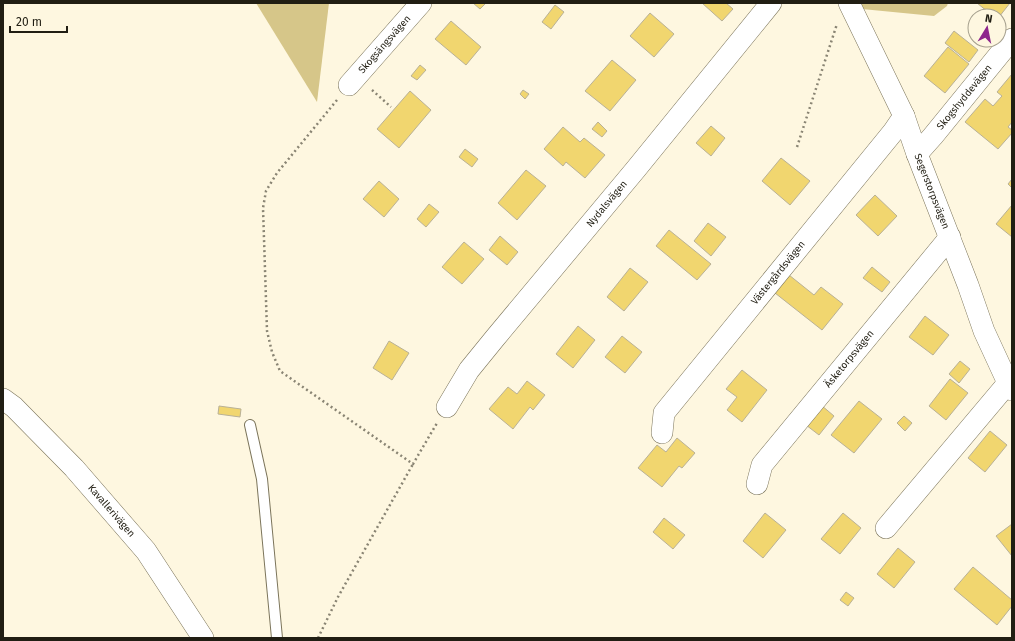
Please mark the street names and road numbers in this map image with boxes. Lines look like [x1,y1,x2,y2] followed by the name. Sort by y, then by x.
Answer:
[356,13,413,76] street label: Skogsängsvägen
[934,62,995,132] street label: Skogshyddevägen
[911,152,952,231] street label: Segerstorpsvägen
[584,178,630,230] street label: Nydalsvägen
[749,238,808,307] street label: Västergårdsvägen
[821,328,877,390] street label: Äsketorpsvägen
[85,482,137,540] street label: Kavallerivägen

